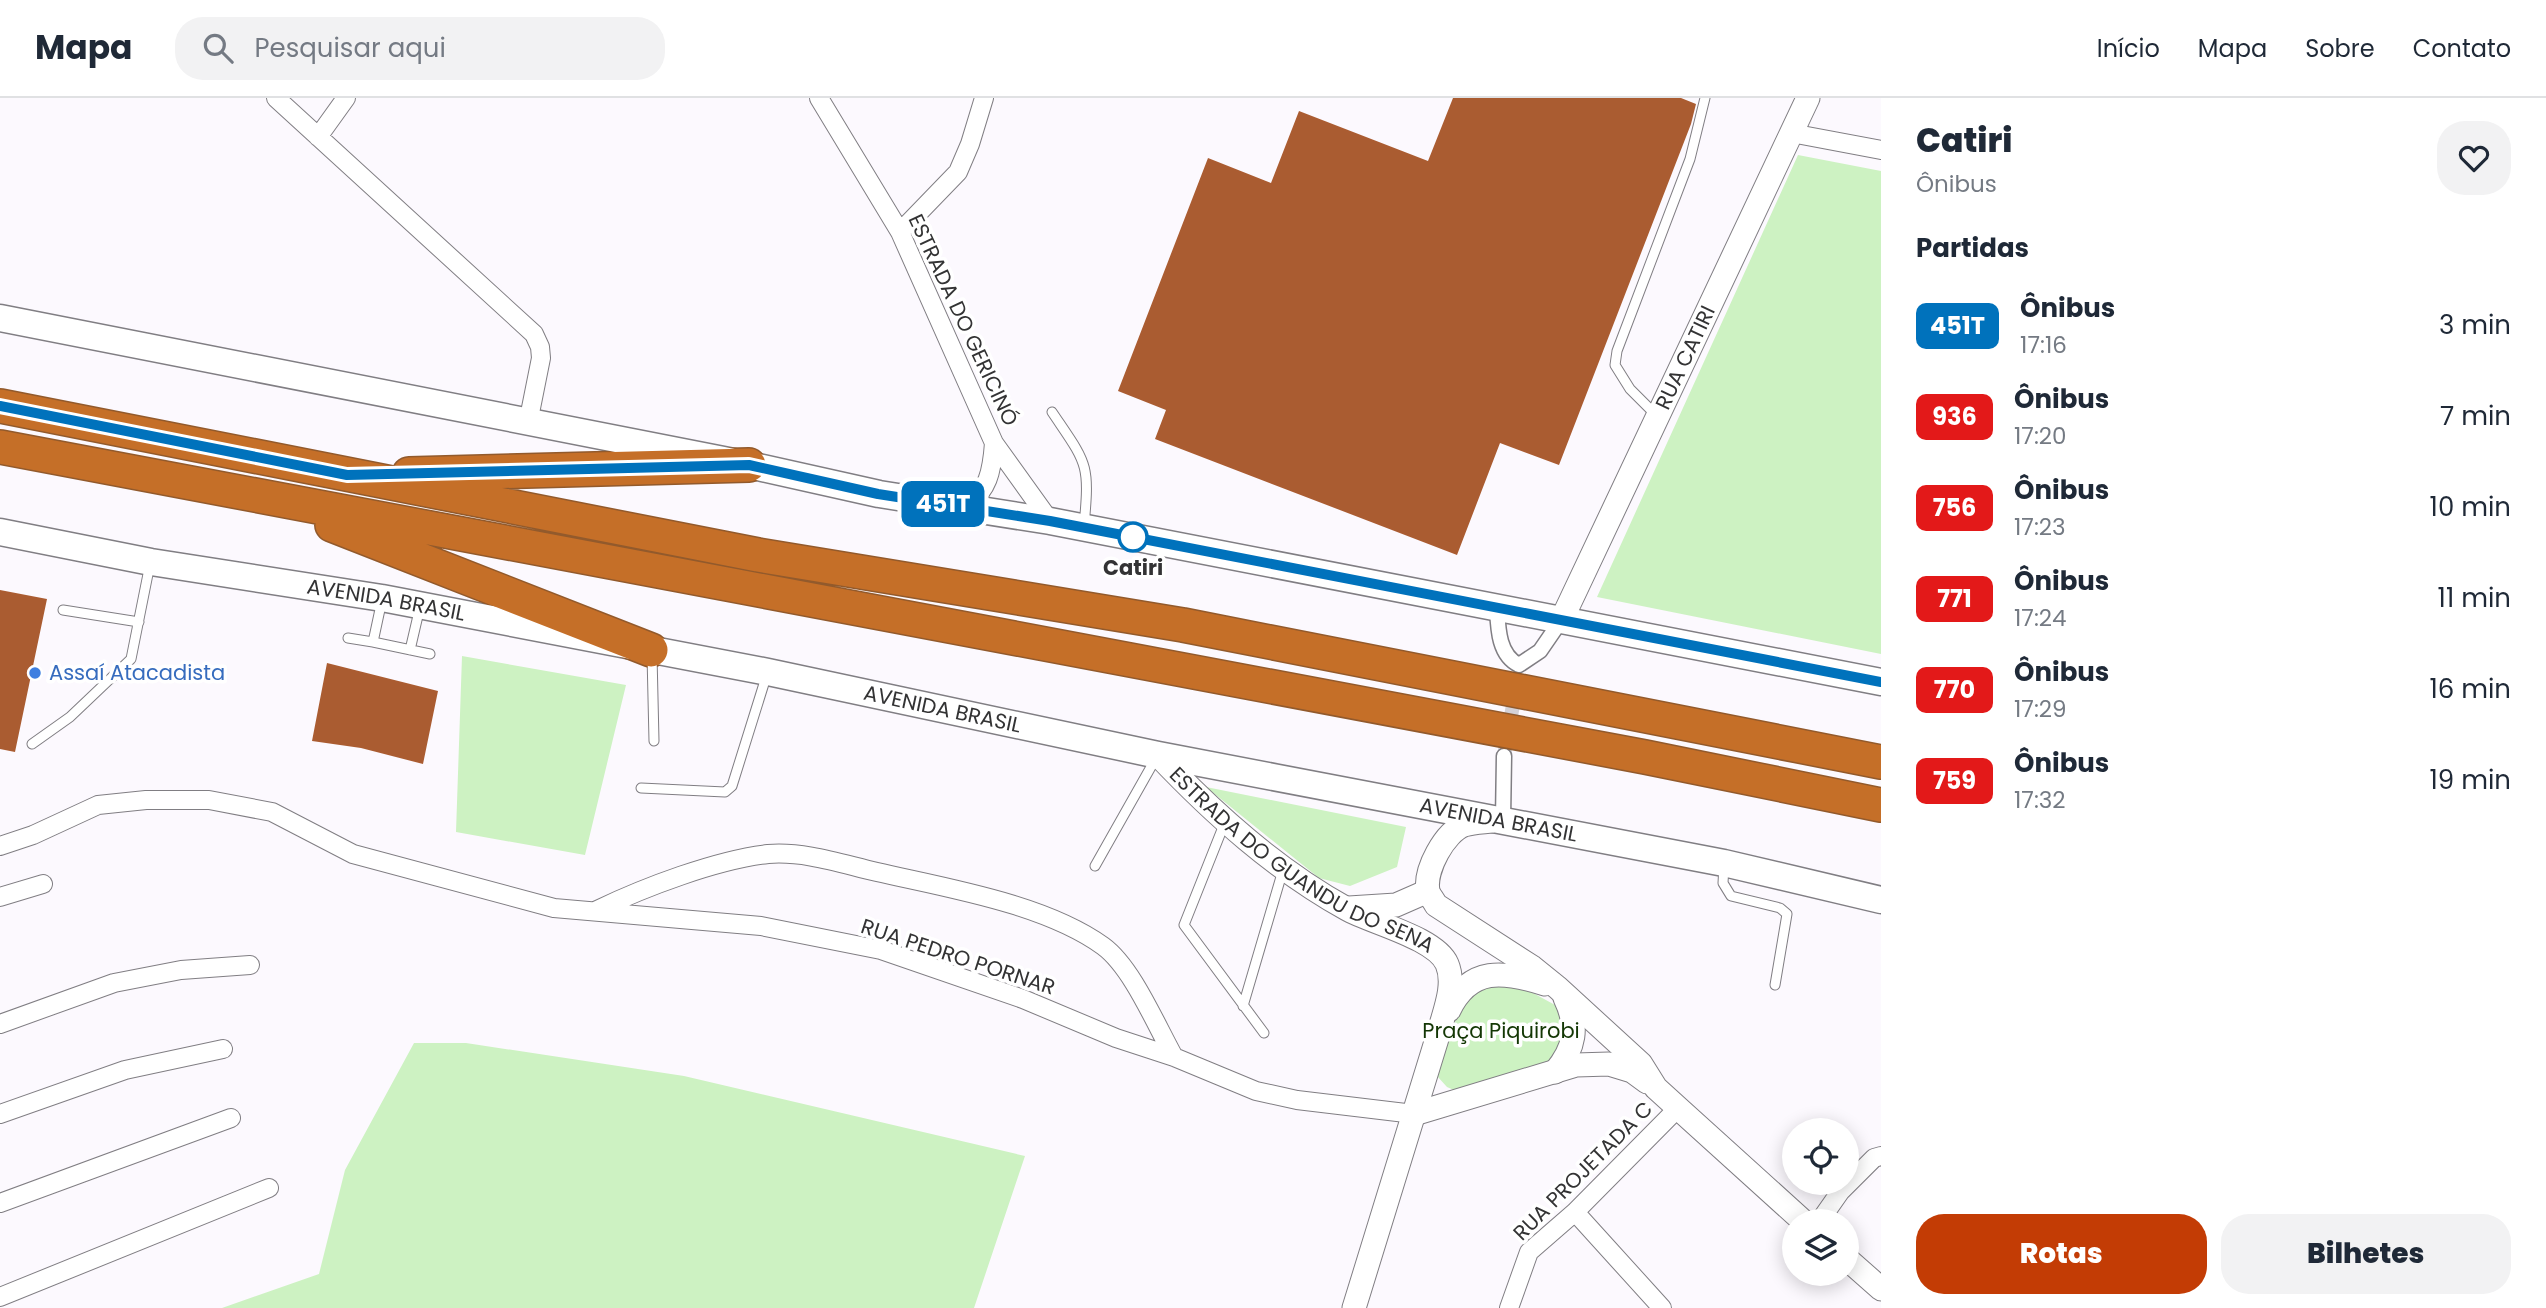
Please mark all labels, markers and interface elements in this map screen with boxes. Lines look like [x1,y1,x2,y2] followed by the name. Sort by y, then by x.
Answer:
[175,17,665,80] search box
[35,24,133,71] text: Mapa
[199,29,237,67] icon: search
[255,30,446,66] text: Pesquisar aqui
[2097,32,2160,65] text: Início
[2198,32,2267,65] text: Mapa
[2305,32,2375,65] text: Sobre
[2413,32,2511,65] text: Contato
[1916,117,2012,164] text: Catiri
[2437,121,2511,195] button: heart
[1916,168,1997,200] text: Ônibus
[902,209,1025,430] street label: ESTRADA DO GERICINÓ
[1916,230,2029,266] text: Partidas
[2020,290,2115,326] text: Ônibus
[1648,301,1722,414] street label: RUA CATIRI
[2439,307,2511,343] text: 3 min
[1930,309,1985,342] text: 451T
[2020,329,2067,361] text: 17:16
[2014,381,2109,417] text: Ônibus
[2440,398,2511,434] text: 7 min
[1932,400,1977,433] text: 936
[2014,420,2067,452] text: 17:20
[2014,472,2109,508] text: Ônibus
[894,481,992,527] line badge: 451T
[915,487,971,520] text: 451T
[2430,489,2511,525] text: 10 min
[1933,491,1976,524] text: 756
[2014,511,2066,543] text: 17:23
[1118,522,1148,552] marker: Catiri
[1103,553,1163,582] place label: Catiri
[2014,563,2109,599] text: Ônibus
[305,572,468,628] street label: AVENIDA BRASIL
[2438,580,2511,616] text: 11 min
[1937,582,1972,615] text: 771
[2014,602,2067,634] text: 17:24
[2014,654,2109,690] text: Ônibus
[49,658,225,687] place label: Assaí Atacadista
[27,665,43,681] marker: Assaí Atacadista
[2429,671,2511,707] text: 16 min
[1934,673,1975,706] text: 770
[861,678,1024,739] street label: AVENIDA BRASIL
[2014,693,2067,725] text: 17:29
[2014,745,2109,781] text: Ônibus
[1163,760,1440,959] street label: ESTRADA DO GUANDU DO SENA
[2430,762,2511,798] text: 19 min
[1933,764,1976,797] text: 759
[2014,784,2066,816] text: 17:32
[1417,790,1580,849] street label: AVENIDA BRASIL
[857,911,1059,1002] street label: RUA PEDRO PORNAR
[1422,1016,1580,1045] park label: Praça Piquirobi
[1506,1094,1659,1247] street label: RUA PROJETADA C
[1782,1118,1859,1286] map controls
[1782,1118,1859,1195] button: locate
[1782,1209,1859,1286] button: layers
[1916,1214,2207,1294] button: Rotas
[2221,1214,2511,1294] button: Bilhetes

